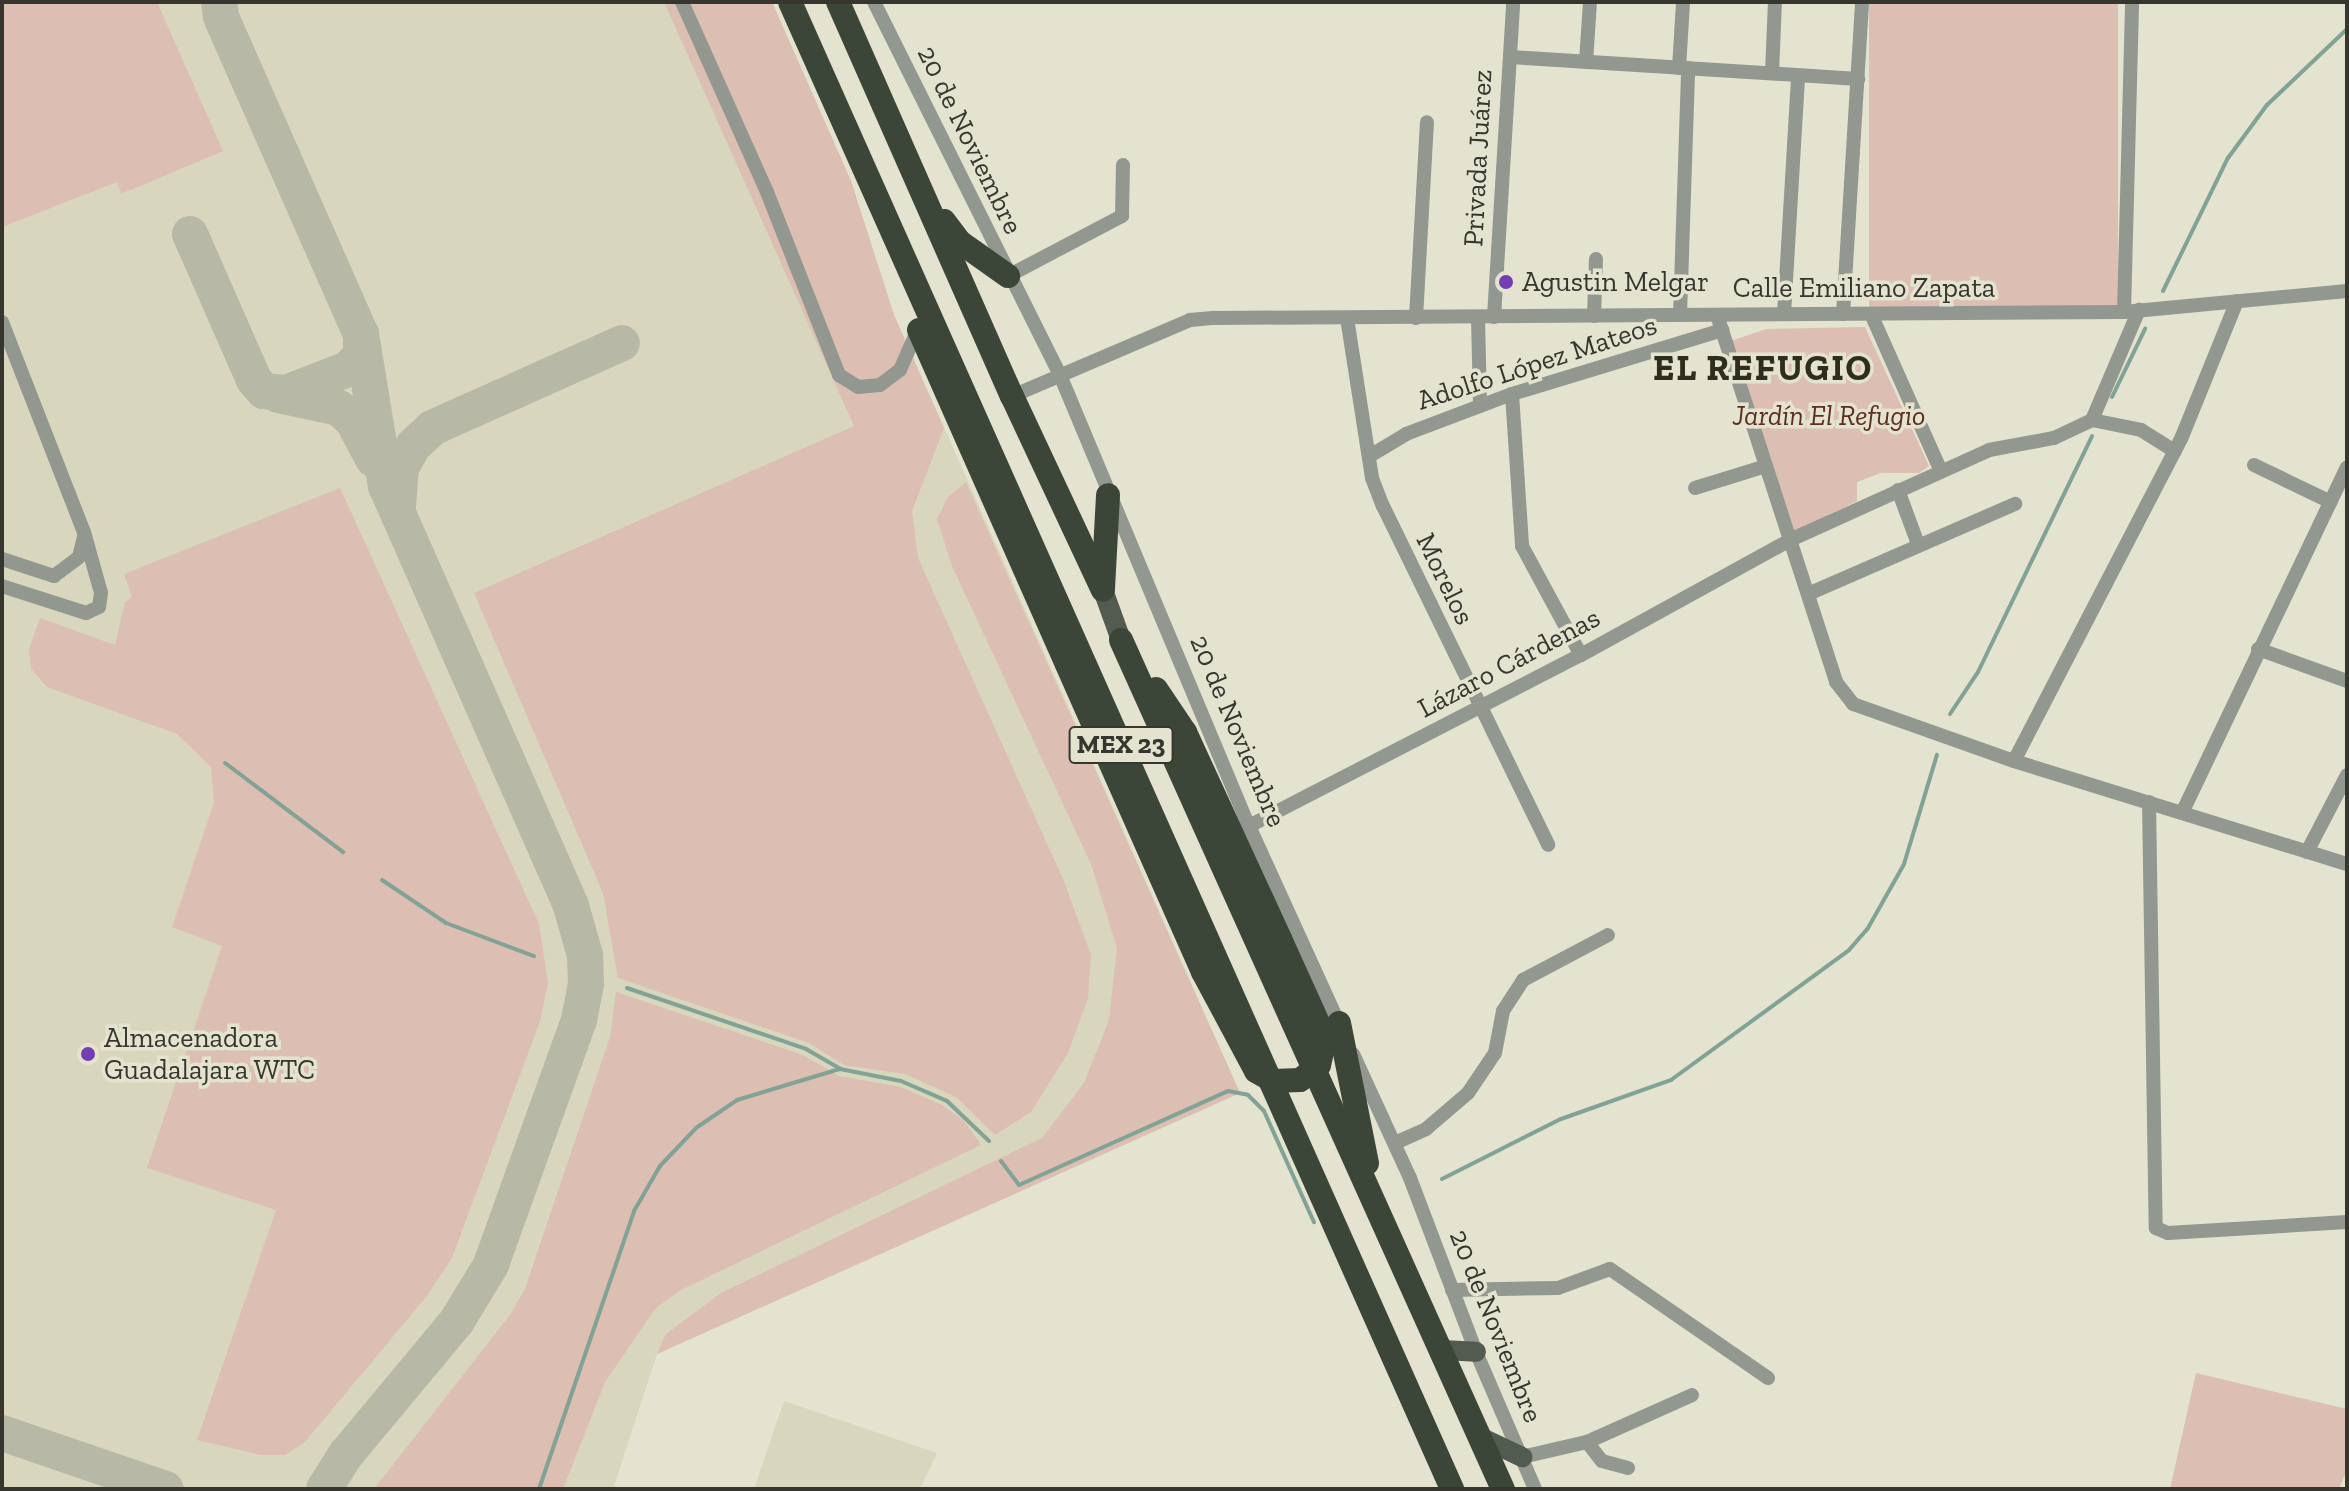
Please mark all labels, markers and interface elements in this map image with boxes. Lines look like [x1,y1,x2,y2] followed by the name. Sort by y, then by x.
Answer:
[910,40,1030,240] street label: 20 de Noviembre
[1457,68,1499,248] street label: Privada Juárez
[1522,265,1709,299] place label: Agustin Melgar
[1733,271,1995,305] street label: Calle Emiliano Zapata
[1497,273,1515,291] marker: Agustin Melgar
[1413,308,1661,418] street label: Adolfo López Mateos
[1653,346,1873,390] district label: EL REFUGIO
[1732,399,1926,433] park label: Jardín El Refugio
[1409,528,1481,630] street label: Morelos
[1412,601,1606,725] street label: Lázaro Cárdenas
[1182,630,1294,832] street label: 20 de Noviembre
[1067,723,1175,767] road number: MEX 23
[104,1021,316,1087] place label: Almacenadora Guadalajara WTC
[79,1045,97,1063] marker: Almacenadora Guadalajara WTC
[1442,1225,1550,1427] street label: 20 de Noviembre

